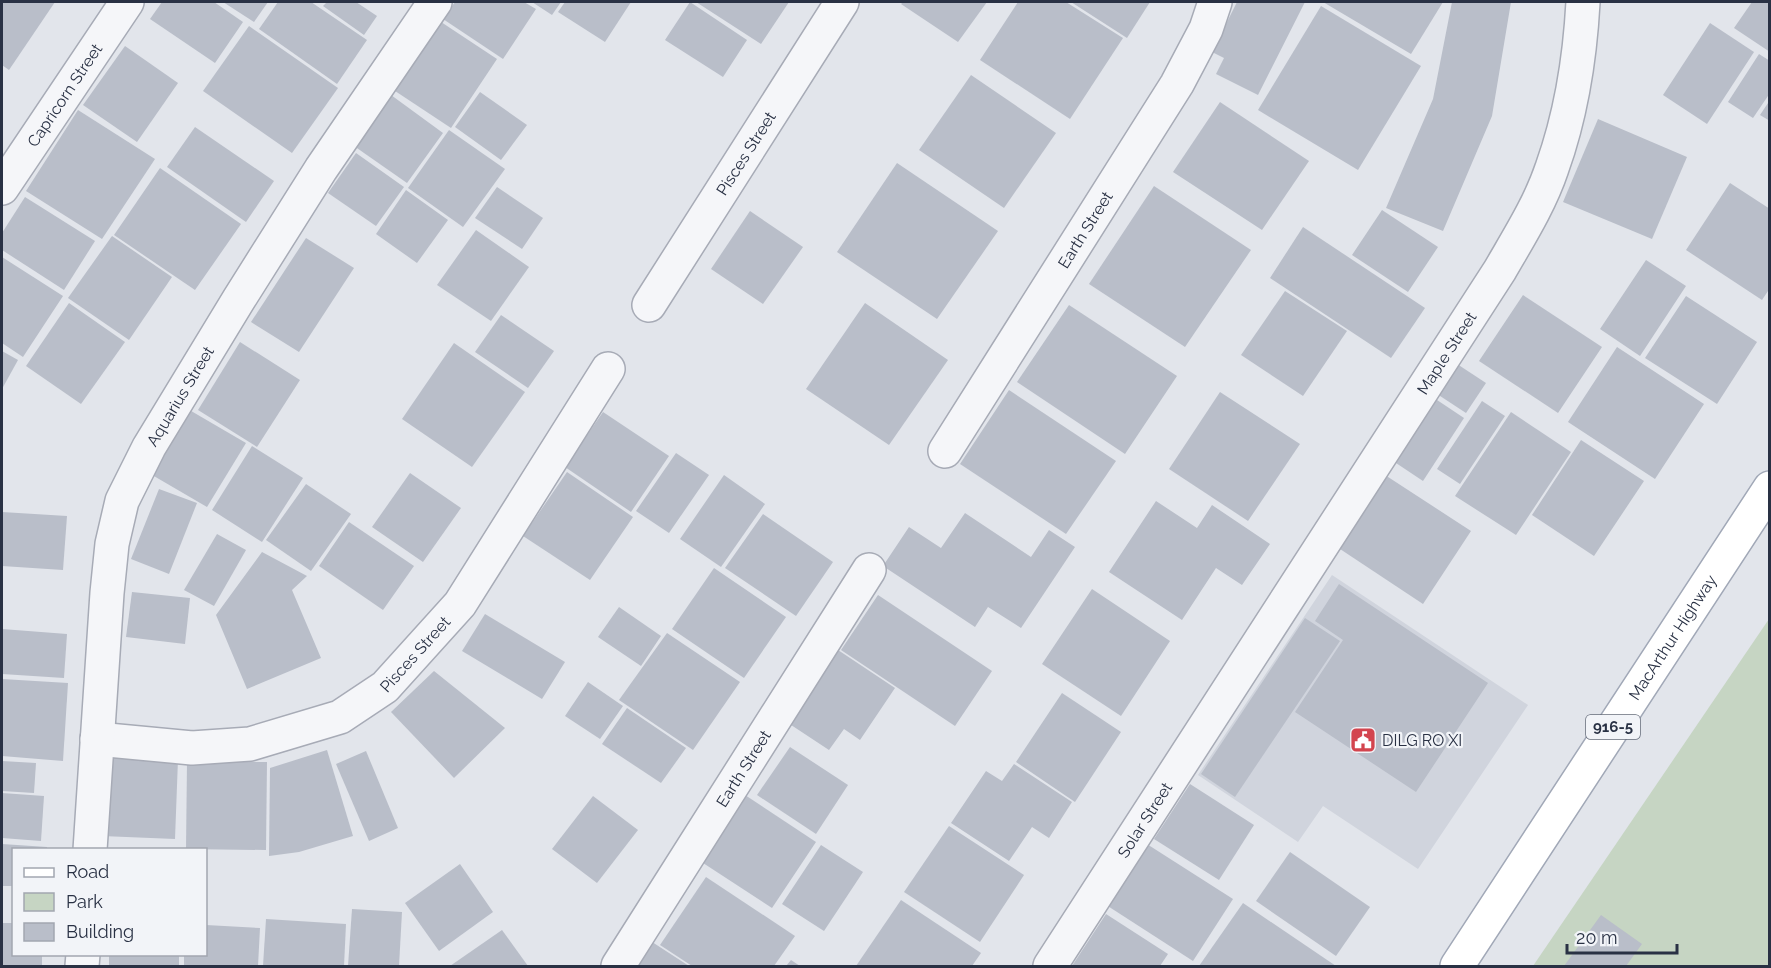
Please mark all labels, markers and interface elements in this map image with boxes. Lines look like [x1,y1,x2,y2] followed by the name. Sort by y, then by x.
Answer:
[23,39,106,150] street label: Capricorn Street
[712,107,780,199] street label: Pisces Street
[1054,187,1117,272] street label: Earth Street
[1413,307,1480,398] street label: Maple Street
[142,342,218,449] street label: Aquarius Street
[1624,571,1720,703] street label: MacArthur Highway
[376,612,454,696] street label: Pisces Street
[1586,715,1640,739] road number: 916-5
[1348,725,1378,755] public building icon: DILG RO XI
[712,726,775,810] street label: Earth Street
[1382,731,1462,750] place label: DILG RO XI
[1113,778,1176,861] street label: Solar Street
[12,848,207,956] legend
[66,861,109,882] text: Road
[66,891,103,912] text: Park
[1567,917,1676,955] scale bar
[66,921,134,942] text: Building
[1576,927,1618,948] text: 20 m

